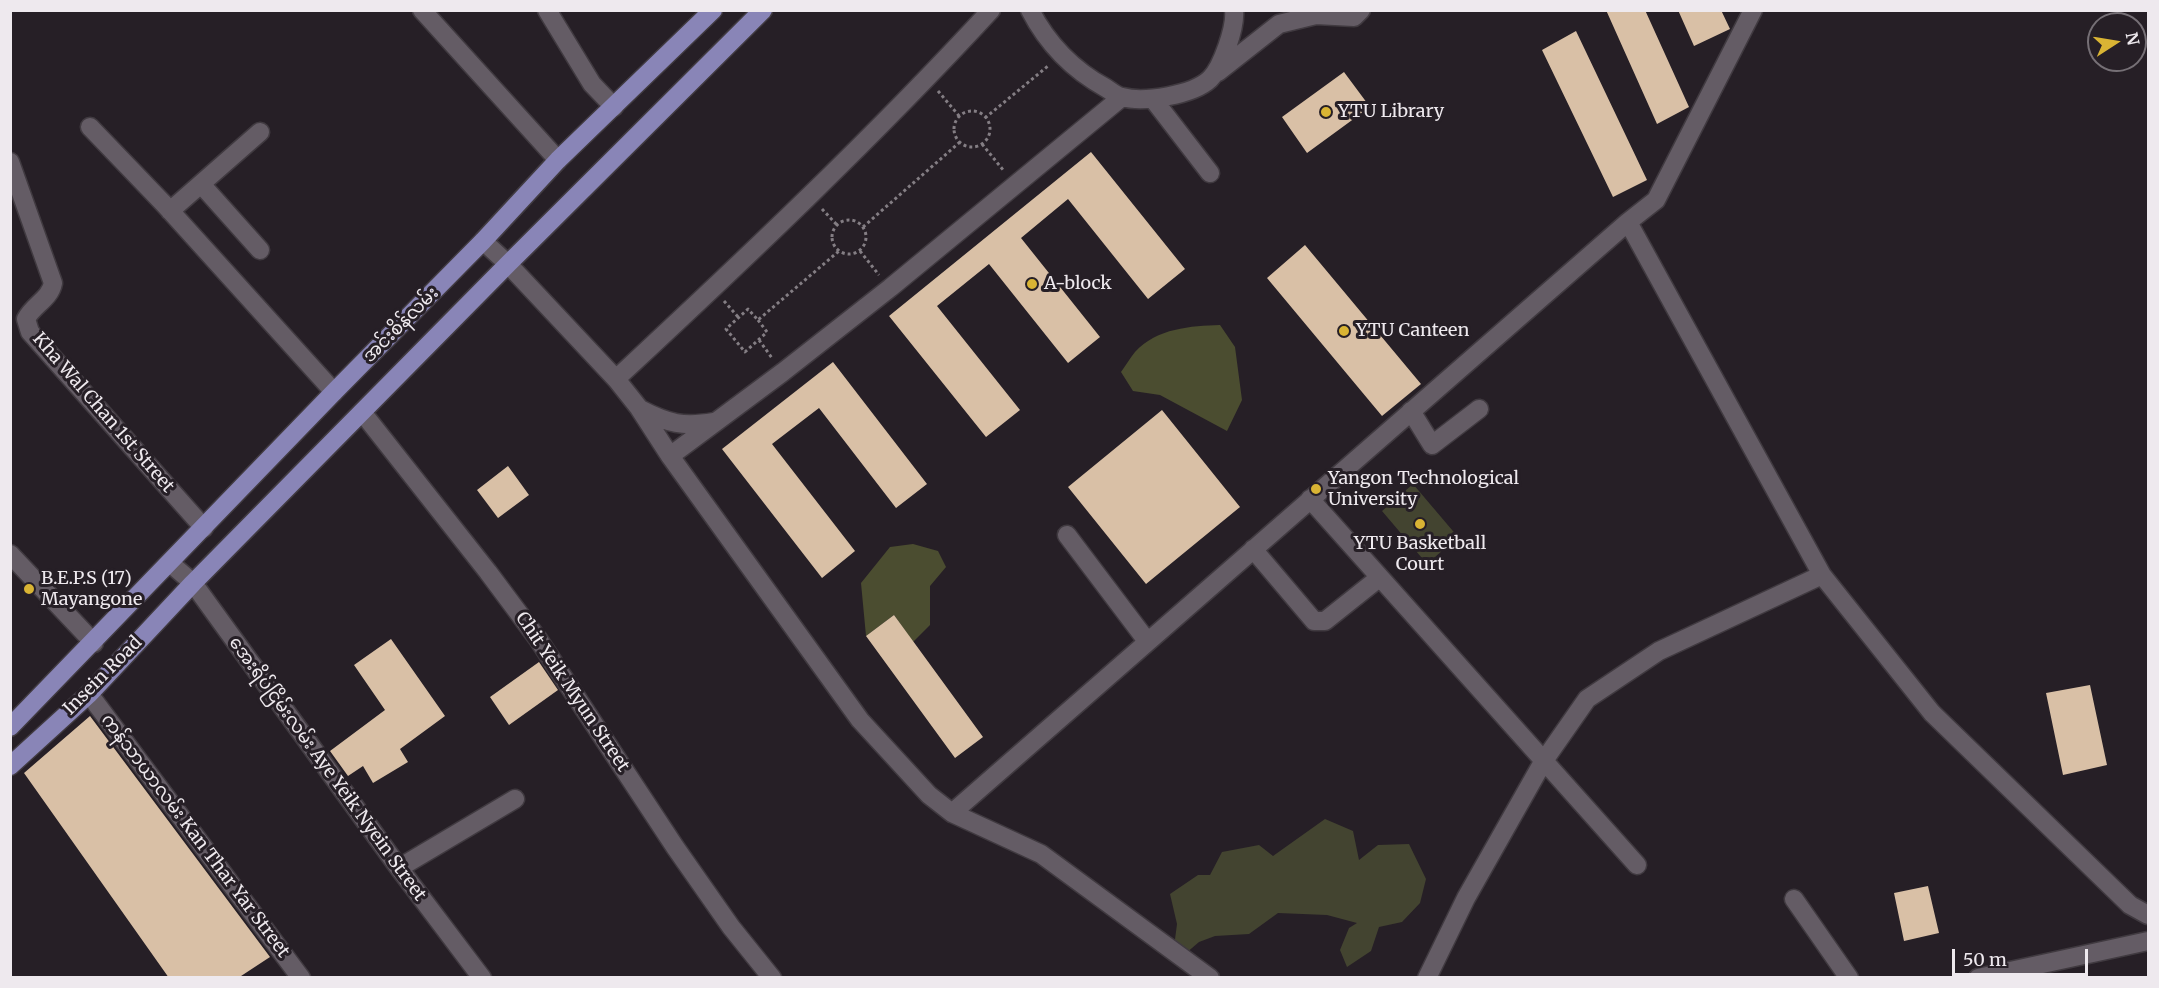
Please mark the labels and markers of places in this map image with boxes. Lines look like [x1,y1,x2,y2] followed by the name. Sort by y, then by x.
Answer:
[1338,101,1444,123] place label: YTU Library
[1319,105,1333,119] marker: YTU Library
[1044,273,1112,295] place label: A-block
[1025,277,1039,291] marker: A-block
[1356,320,1469,342] place label: YTU Canteen
[1337,324,1351,338] marker: YTU Canteen
[1328,468,1519,510] place label: Yangon Technological University
[1309,482,1323,496] marker: Yangon Technological University
[1413,517,1427,531] marker: YTU Basketball Court
[1354,533,1486,576] place label: YTU Basketball Court
[41,568,142,610] place label: B.E.P.S (17) Mayangone
[22,582,36,596] marker: B.E.P.S (17) Mayangone

